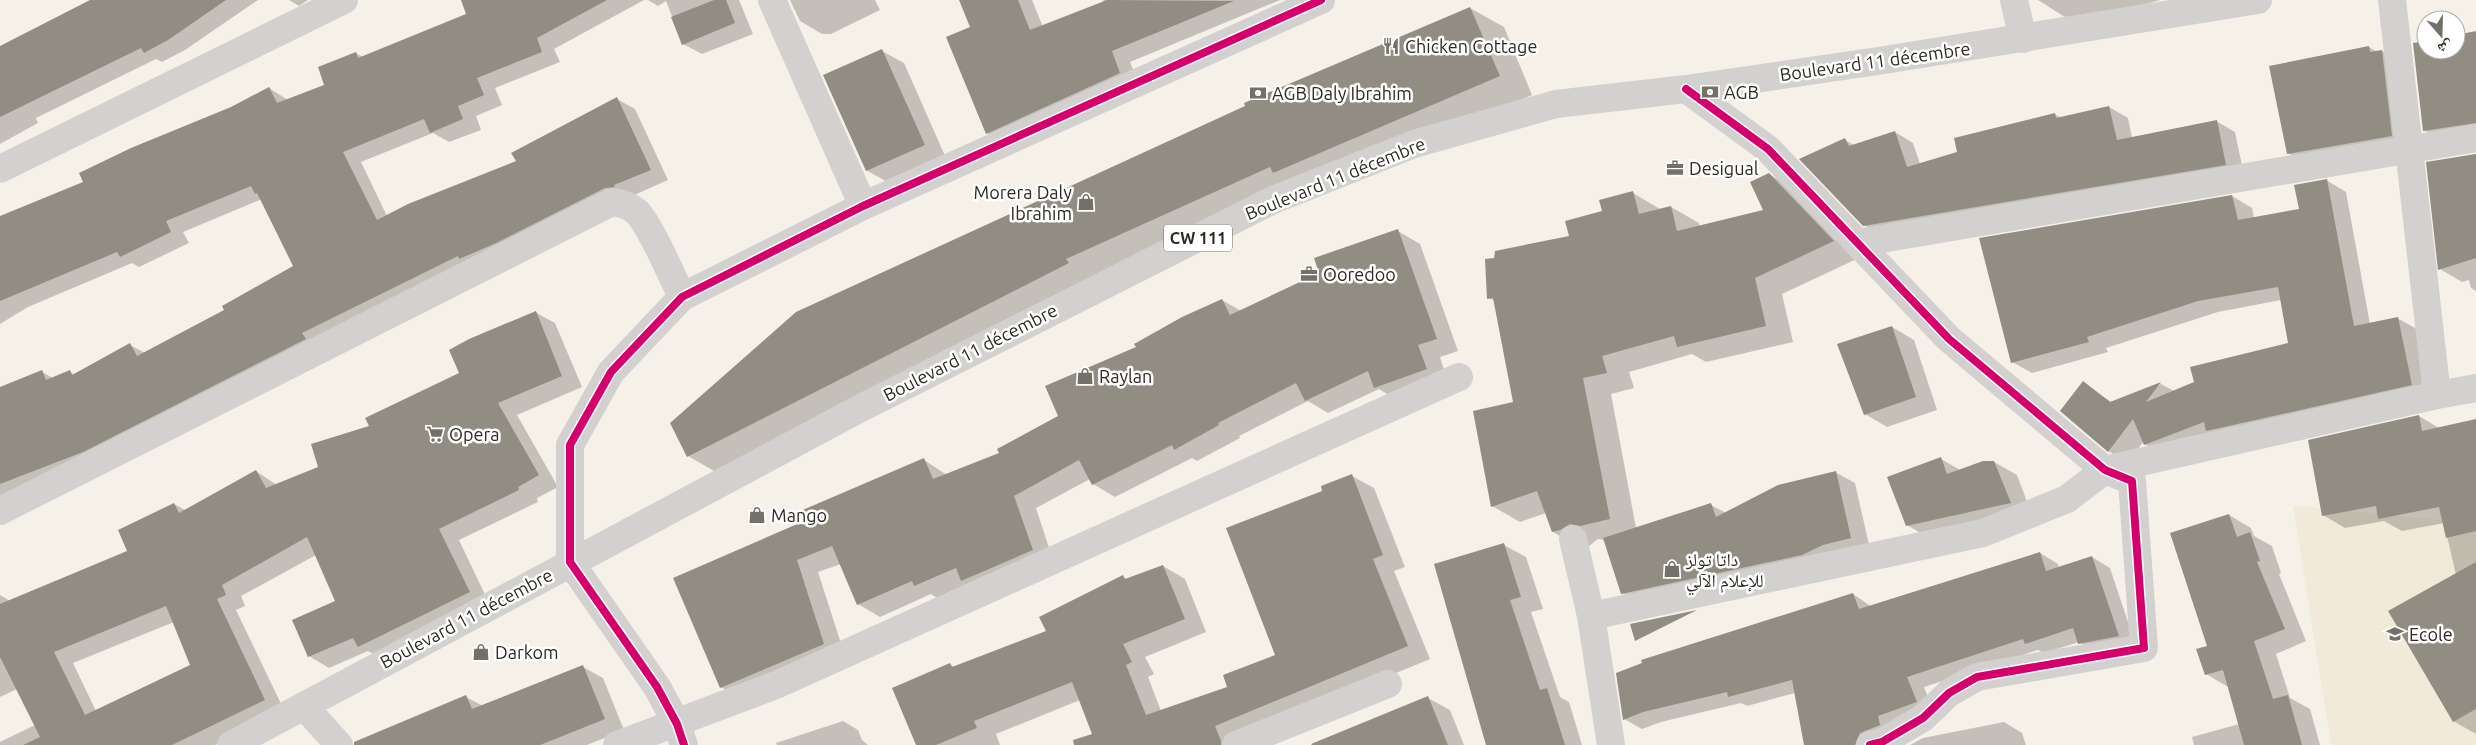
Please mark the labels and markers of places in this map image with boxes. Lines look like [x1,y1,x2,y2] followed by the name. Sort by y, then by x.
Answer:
[1381,36,1401,56] restaurant icon: Chicken Cottage
[1405,36,1537,56] place label: Chicken Cottage
[1700,82,1720,102] bank icon: AGB
[1724,82,1759,102] place label: AGB
[1248,83,1268,103] bank icon: AGB Daly Ibrahim
[1272,83,1412,103] place label: AGB Daly Ibrahim
[1665,158,1685,178] office icon: Desigual
[1689,158,1759,178] place label: Desigual
[974,182,1072,223] place label: Morera Daly Ibrahim
[1076,192,1096,212] shop icon: Morera Daly Ibrahim
[1299,264,1319,284] office icon: Ooredoo
[1323,264,1396,284] place label: Ooredoo
[1075,366,1095,386] shop icon: Raylan
[1099,366,1152,386] place label: Raylan
[425,424,445,444] supermarket icon: Opera
[449,424,500,444] place label: Opera
[747,505,767,525] shop icon: Mango
[771,505,827,525] place label: Mango
[1685,549,1764,596] place label: داتا تولز للإعلام الآلي
[1662,559,1682,579] shop icon: داتا تولز للإعلام الآلي
[2385,624,2405,644] school or university icon: Ecole
[2409,624,2453,644] place label: Ecole
[471,642,491,662] shop icon: Darkom
[495,642,559,662] place label: Darkom

